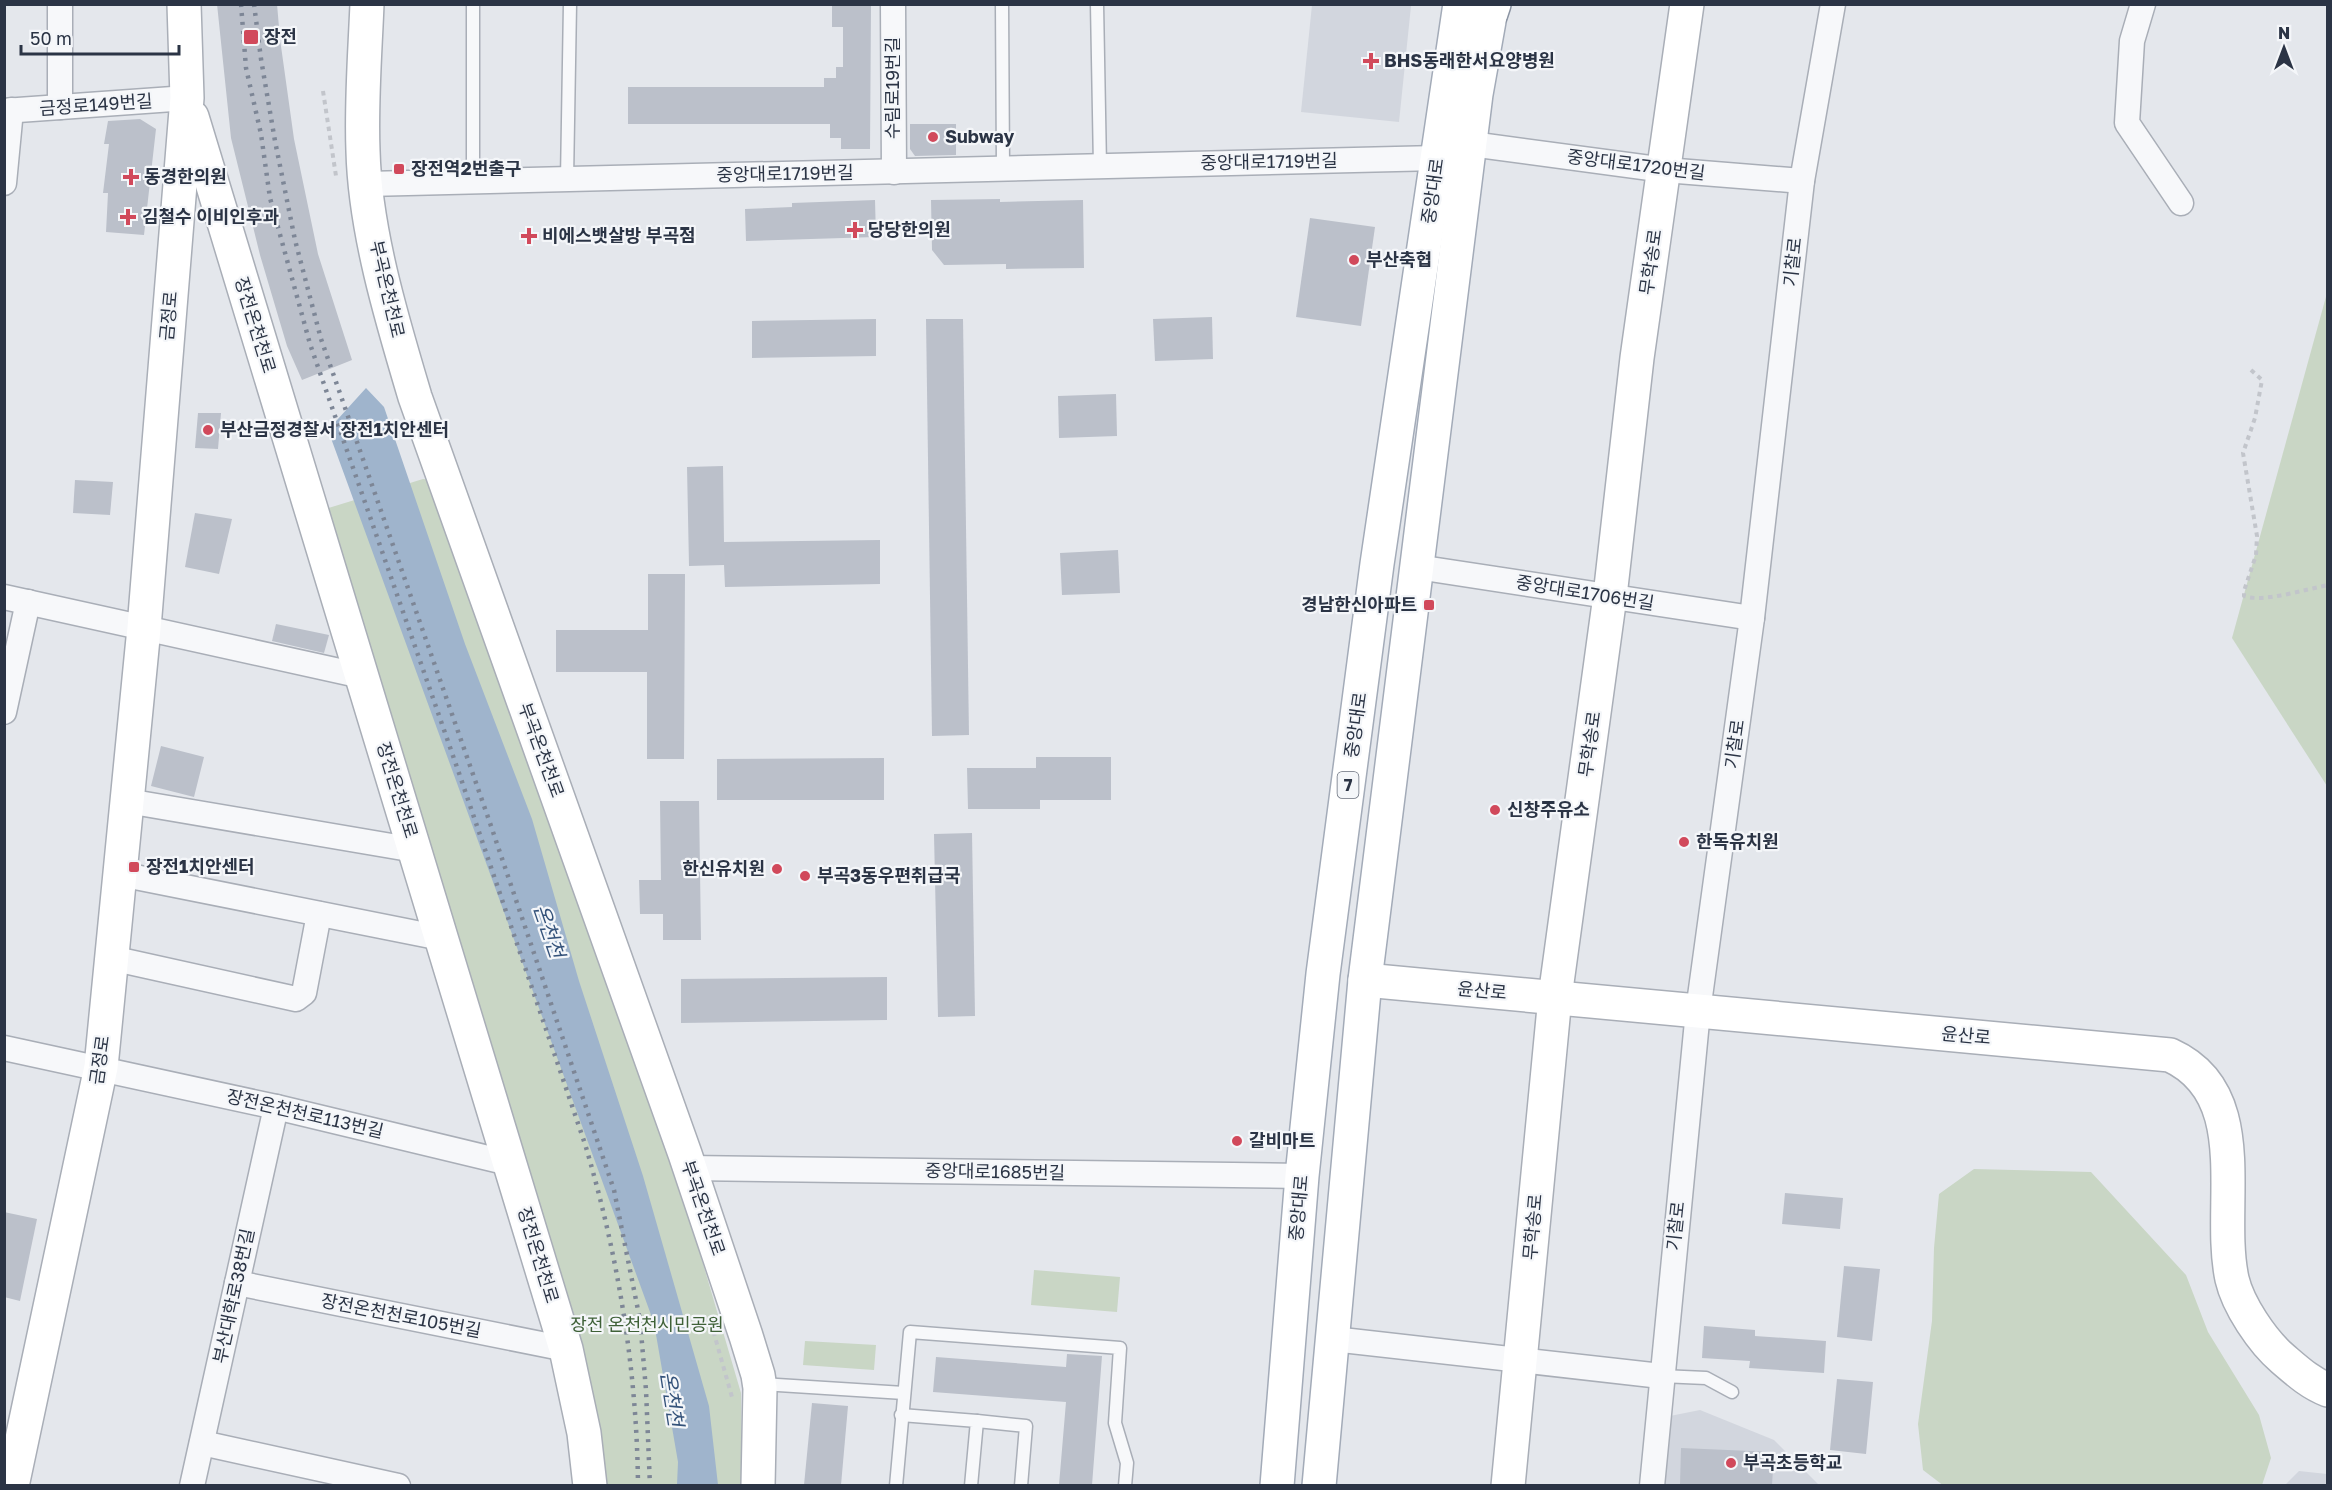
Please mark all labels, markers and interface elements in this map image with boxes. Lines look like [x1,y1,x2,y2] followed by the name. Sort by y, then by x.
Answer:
[21,18,178,56] scale bar
[2254,18,2314,78] north arrow
[2278,23,2290,43] text: N
[264,25,297,47] place label: 장전
[30,27,72,49] text: 50 m
[242,28,260,46] marker: 장전
[881,37,903,139] street label: 수림로19번길
[1384,49,1555,71] place label: BHS동래한서요양병원
[1362,52,1380,70] marker: BHS동래한서요양병원
[39,89,153,119] street label: 금정로149번길
[945,125,1014,147] place label: Subway
[926,130,940,144] marker: Subway
[1566,145,1707,183] street label: 중앙대로1720번길
[1200,149,1338,173] street label: 중앙대로1719번길
[411,157,521,179] place label: 장전역2번출구
[1417,157,1448,225] street label: 중앙대로
[716,161,854,185] street label: 중앙대로1719번길
[392,162,406,176] marker: 장전역2번출구
[144,165,227,187] place label: 동경한의원
[122,168,140,186] marker: 동경한의원
[142,205,279,227] place label: 김철수 이비인후과
[119,208,137,226] marker: 김철수 이비인후과
[868,218,951,240] place label: 당당한의원
[846,221,864,239] marker: 당당한의원
[542,224,696,246] place label: 비에스뱃살방 부곡점
[520,227,538,245] marker: 비에스뱃살방 부곡점
[1635,228,1666,296] street label: 무학송로
[1778,236,1806,288] street label: 기찰로
[366,238,410,340] street label: 부곡온천천로
[1366,248,1432,270] place label: 부산축협
[1347,253,1361,267] marker: 부산축협
[231,274,281,375] street label: 장전온천천로
[155,290,181,342] street label: 금정로
[220,418,449,440] place label: 부산금정경찰서 장전1치안센터
[201,423,215,437] marker: 부산금정경찰서 장전1치안센터
[1514,570,1656,614] street label: 중앙대로1706번길
[1301,593,1417,615] place label: 경남한신아파트
[1422,598,1436,612] marker: 경남한신아파트
[1340,691,1371,759] street label: 중앙대로
[515,699,569,800] street label: 부곡온천천로
[1574,710,1605,778] street label: 무학송로
[1720,718,1748,770] street label: 기찰로
[373,739,423,840] street label: 장전온천천로
[1338,772,1358,798] road number: 7
[1507,798,1590,820] place label: 신창주유소
[1488,803,1502,817] marker: 신창주유소
[1696,830,1779,852] place label: 한독유치원
[1677,835,1691,849] marker: 한독유치원
[146,855,255,877] place label: 장전1치안센터
[682,857,765,879] place label: 한신유치원
[127,860,141,874] marker: 장전1치안센터
[770,862,784,876] marker: 한신유치원
[817,864,960,886] place label: 부곡3동우편취급국
[798,869,812,883] marker: 부곡3동우편취급국
[530,901,571,963] water label: 온천천
[1456,977,1508,1003] street label: 윤산로
[1940,1022,1992,1048] street label: 윤산로
[85,1034,113,1086] street label: 금정로
[225,1084,386,1142] street label: 장전온천천로113번길
[1249,1129,1315,1151] place label: 갈비마트
[1230,1134,1244,1148] marker: 갈비마트
[677,1157,731,1258] street label: 부곡온천천로
[925,1159,1065,1183] street label: 중앙대로1685번길
[1284,1174,1312,1242] street label: 중앙대로
[1518,1193,1546,1261] street label: 무학송로
[1661,1200,1689,1252] street label: 기찰로
[514,1204,564,1305] street label: 장전온천천로
[208,1226,258,1365] street label: 부산대학로38번길
[319,1289,483,1341] street label: 장전온천천로105번길
[570,1313,724,1335] park label: 장전 온천천시민공원
[657,1370,690,1431] water label: 온천천
[1743,1451,1842,1473] place label: 부곡초등학교
[1724,1456,1738,1470] marker: 부곡초등학교

